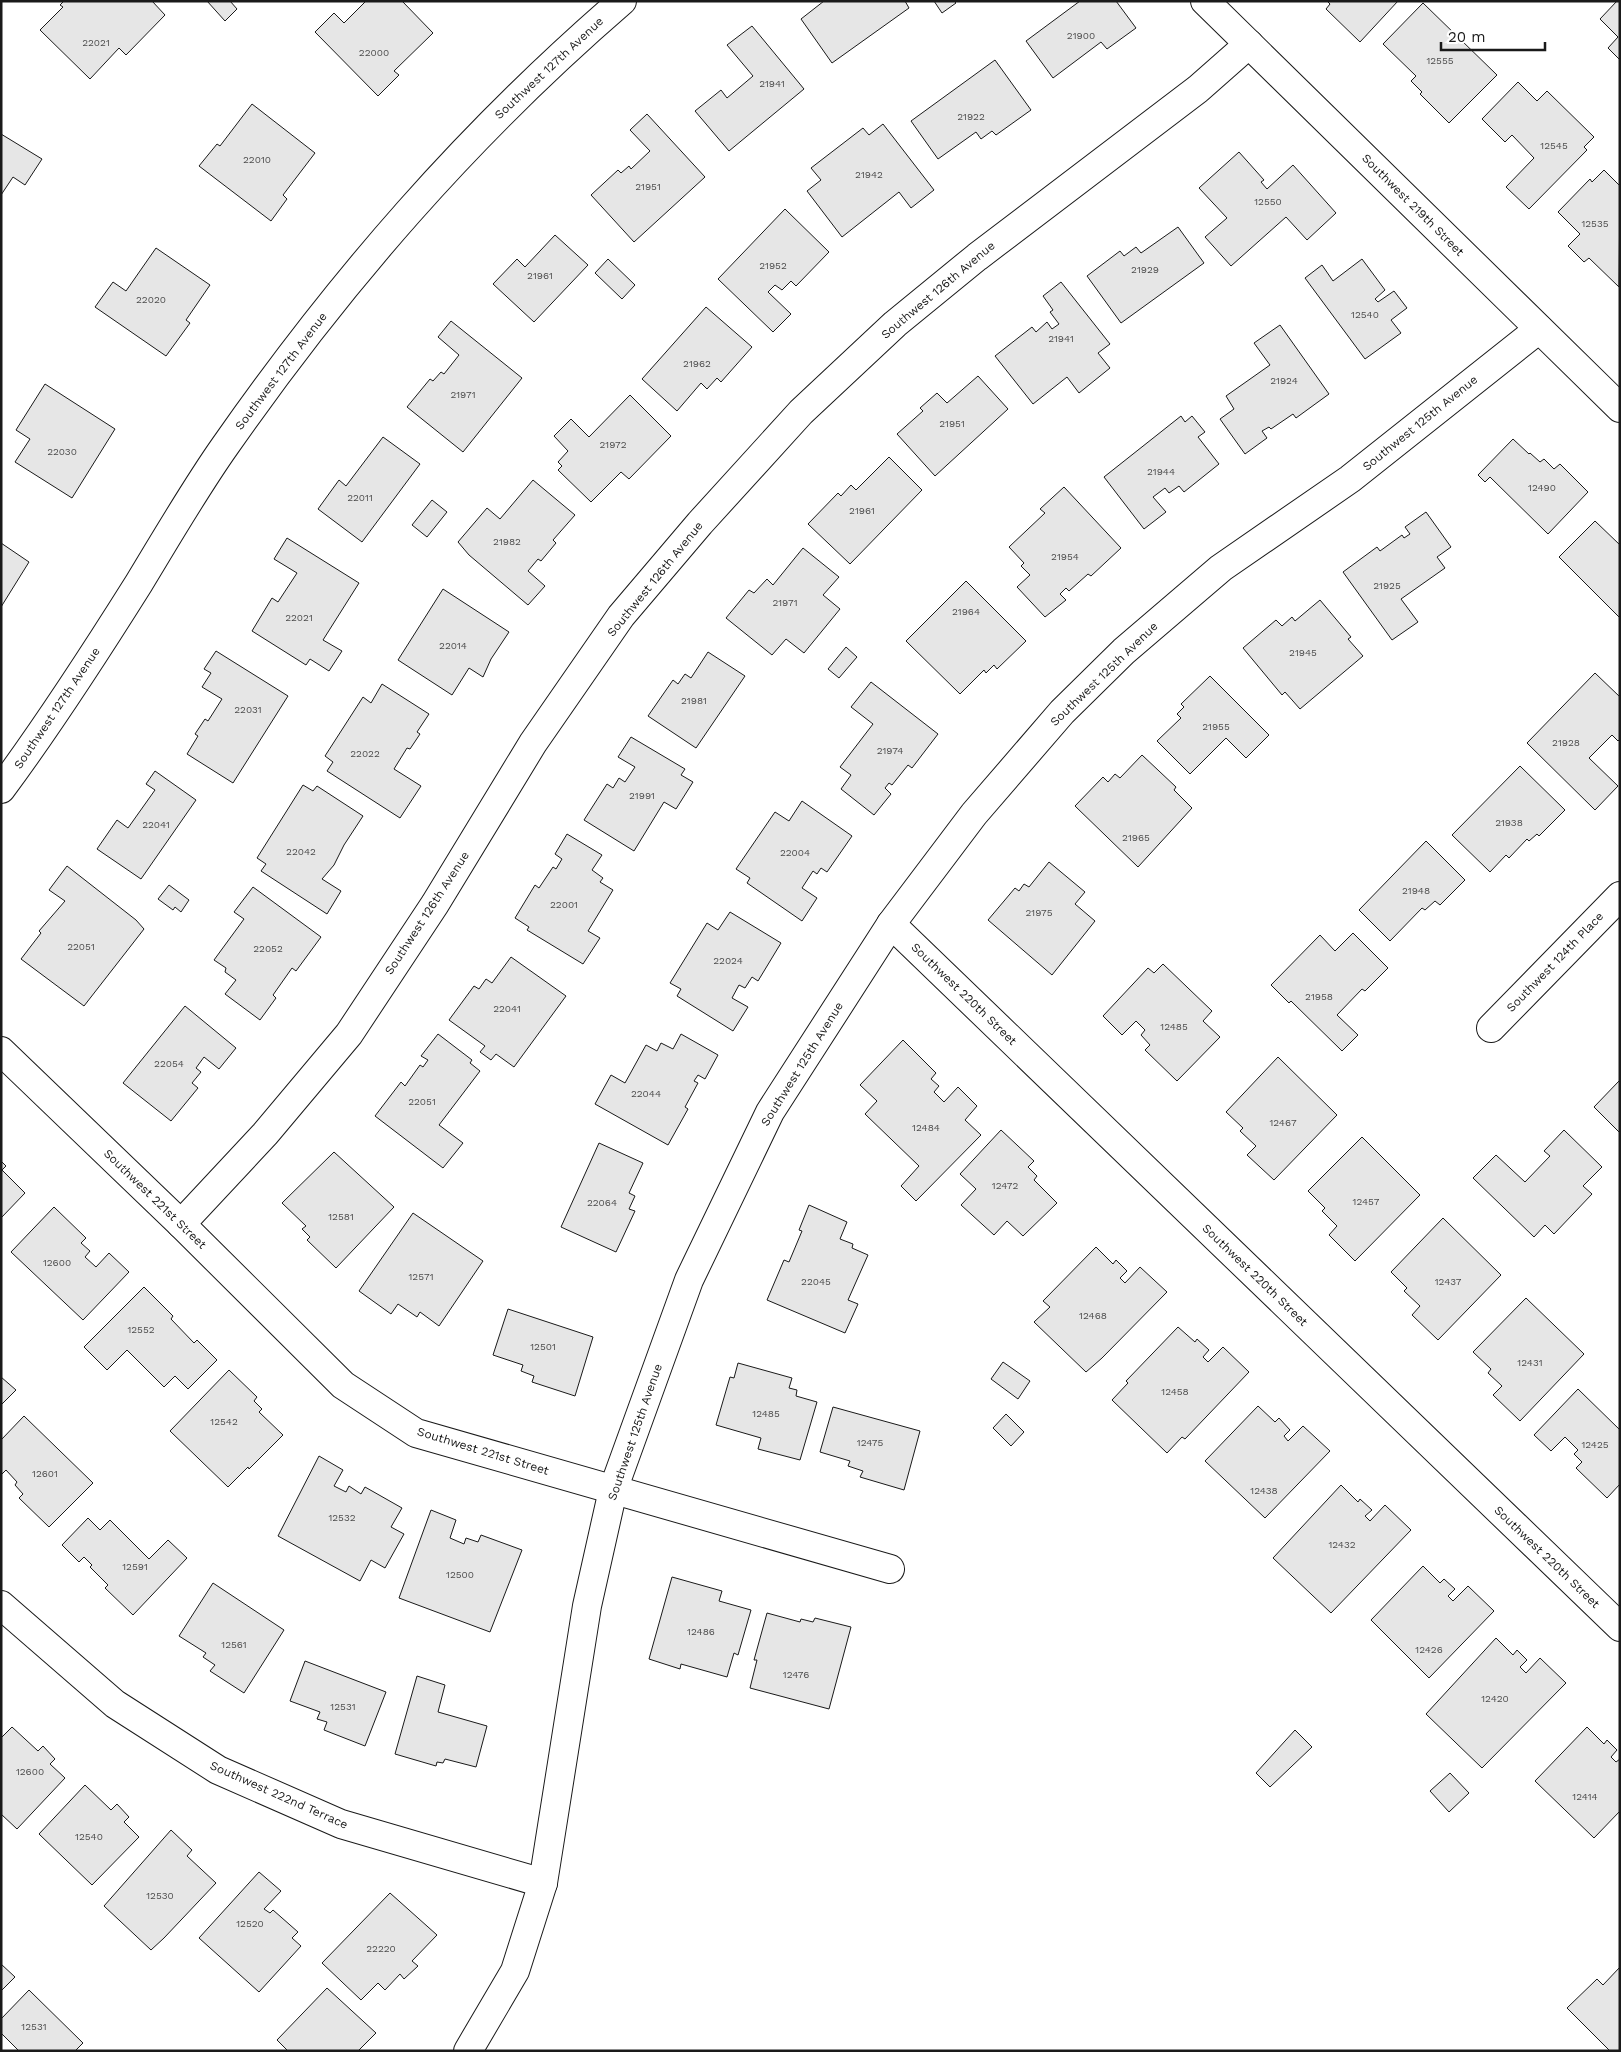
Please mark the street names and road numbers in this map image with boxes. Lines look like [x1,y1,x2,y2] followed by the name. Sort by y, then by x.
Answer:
[492,14,606,122] street label: Southwest 127th Avenue
[1359,151,1467,259] street label: Southwest 219th Street
[878,238,998,342] street label: Southwest 126th Avenue
[232,310,330,432] street label: Southwest 127th Avenue
[1360,372,1480,474] street label: Southwest 125th Avenue
[604,519,706,639] street label: Southwest 126th Avenue
[1047,619,1161,729] street label: Southwest 125th Avenue
[11,645,103,771] street label: Southwest 127th Avenue
[382,849,472,977] street label: Southwest 126th Avenue
[1504,909,1606,1015] street label: Southwest 124th Place
[908,940,1020,1048] street label: Southwest 220th Street
[758,999,846,1129] street label: Southwest 125th Avenue
[101,1146,209,1252] street label: Southwest 221st Street
[1199,1221,1311,1329] street label: Southwest 220th Street
[605,1362,665,1502] street label: Southwest 125th Avenue
[415,1424,551,1478] street label: Southwest 221st Street
[1491,1503,1603,1611] street label: Southwest 220th Street
[208,1758,350,1832] street label: Southwest 222nd Terrace

